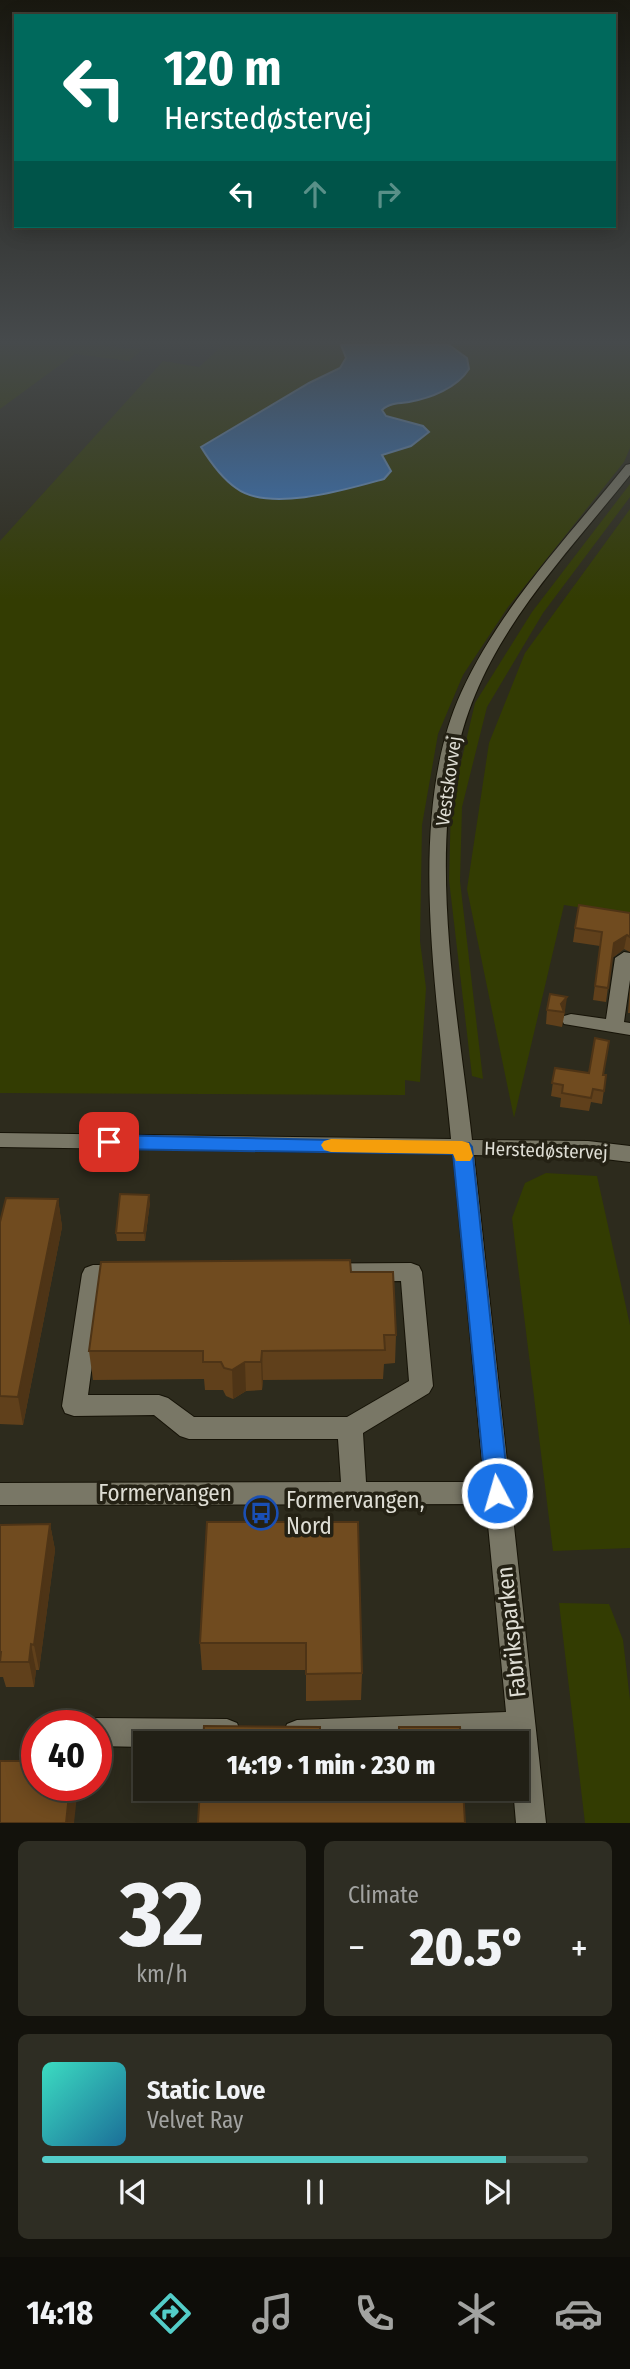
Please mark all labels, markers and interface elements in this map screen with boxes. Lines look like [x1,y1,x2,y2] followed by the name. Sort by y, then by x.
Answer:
[164,39,282,98] text: 120 m
[49,42,140,133] icon: left
[164,99,372,137] text: Herstedøstervej
[223,175,261,213] icon: left
[296,175,334,213] icon: ahead
[369,175,407,213] icon: right
[431,735,466,828] street label: Vestskovvej
[79,1112,139,1172] pin
[90,1123,128,1161] icon: arrive
[484,1137,608,1164] street label: Herstedøstervej
[460,1456,534,1530] position arrow
[98,1479,232,1507] street label: Formervangen
[286,1486,425,1540] place label: Formervangen, Nord
[242,1494,280,1532] bus stop icon: Formervangen, Nord
[490,1565,532,1699] street label: Fabriksparken
[21,1710,112,1801] speed limit sign: 40
[227,1750,435,1781] text: 14:19 · 1 min · 230 m
[120,1860,204,1969] text: 32
[348,1881,419,1909] text: Climate
[410,1916,526,1979] text: 20.5°
[348,1925,365,1971] text: −
[571,1925,588,1971] text: +
[136,1960,188,1988] text: km/h
[147,2075,265,2106] text: Static Love
[147,2106,243,2134] text: Velvet Ray
[114,2173,152,2211] icon: previous
[296,2173,334,2211] icon: pause
[478,2173,516,2211] icon: next
[146,2289,195,2338] icon: directions
[248,2289,297,2338] icon: music
[350,2289,399,2338] icon: phone
[452,2289,501,2338] icon: climate
[554,2289,603,2338] icon: car
[27,2294,93,2332] text: 14:18

